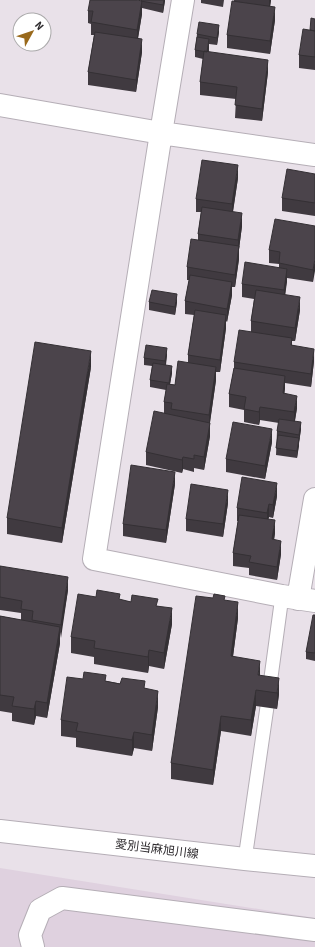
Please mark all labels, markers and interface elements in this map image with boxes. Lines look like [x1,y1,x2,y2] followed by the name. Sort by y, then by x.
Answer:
[12,12,52,52] north arrow
[31,18,47,34] text: N
[114,836,200,863] street label: 愛別当麻旭川線

